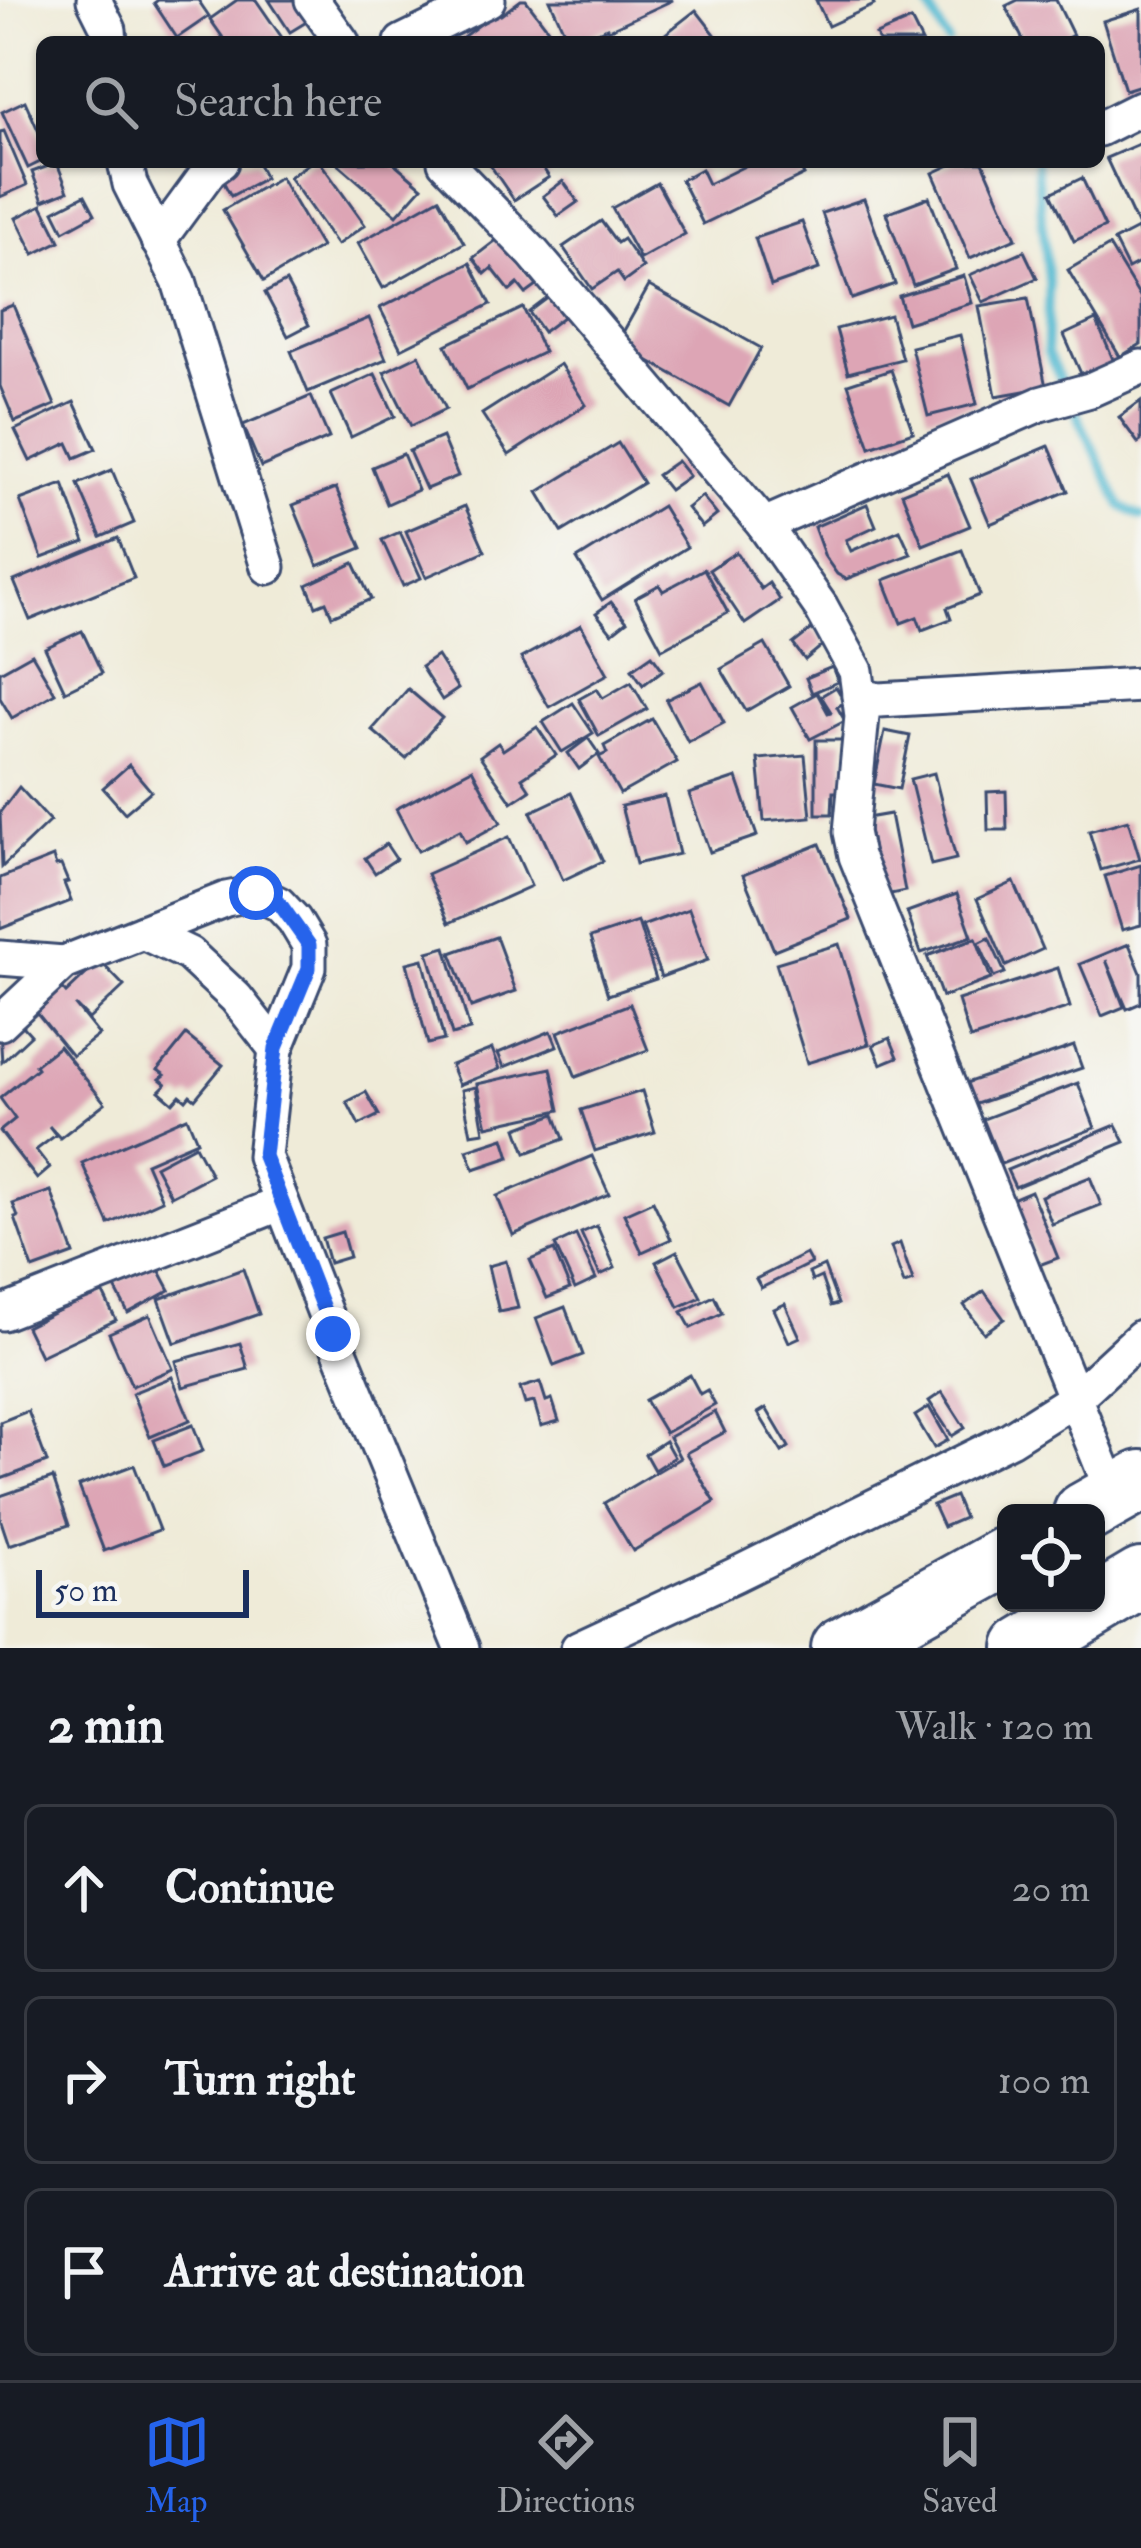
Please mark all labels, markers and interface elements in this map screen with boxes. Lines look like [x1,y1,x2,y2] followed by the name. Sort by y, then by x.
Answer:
[36,36,1105,168] search box
[78,69,144,135] icon: search
[174,74,382,130] text: Search here
[229,866,283,920] route start
[306,1307,360,1361] route end
[997,1504,1105,1612] map controls
[997,1504,1105,1612] button: locate
[36,1564,249,1617] scale bar
[54,1570,118,1611] text: 50 m
[48,1694,164,1758] text: 2 min
[896,1702,1093,1751] text: Walk · 120 m
[51,1855,117,1921] icon: ahead
[165,1860,334,1916] text: Continue
[1012,1864,1090,1913] text: 20 m
[51,2047,117,2113] icon: right
[165,2052,355,2108] text: Turn right
[998,2056,1090,2105] text: 100 m
[51,2239,117,2305] icon: arrive
[165,2244,525,2300] text: Arrive at destination
[144,2409,210,2522] tab: Map
[497,2409,635,2522] tab: Directions
[922,2409,997,2522] tab: Saved

